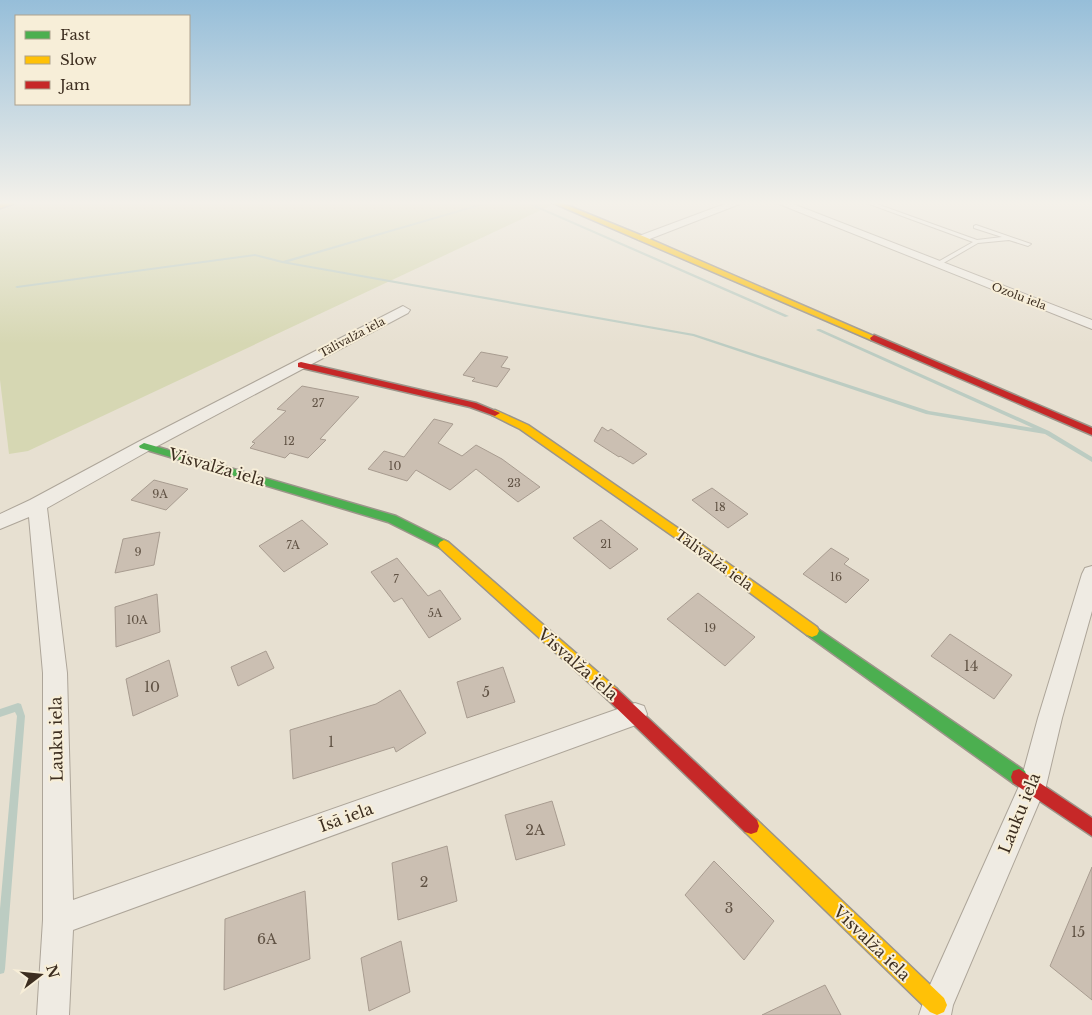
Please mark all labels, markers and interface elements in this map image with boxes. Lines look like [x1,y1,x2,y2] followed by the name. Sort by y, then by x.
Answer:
[15,15,190,105] legend
[60,25,91,44] text: Fast
[60,50,97,69] text: Slow
[58,75,90,94] text: Jam
[990,279,1049,313] street label: Ozolu iela
[317,313,388,360] street label: Tālivalža iela
[312,396,325,410] house number: 27
[283,434,295,448] house number: 12
[165,443,268,490] street label: Visvalža iela
[389,459,402,473] house number: 10
[507,476,521,490] house number: 23
[152,487,168,501] house number: 9A
[714,500,726,514] house number: 18
[671,526,757,594] street label: Tālivalža iela
[600,537,612,551] house number: 21
[286,538,300,552] house number: 7A
[134,545,142,559] house number: 9
[830,570,842,584] house number: 16
[393,572,399,586] house number: 7
[428,606,443,620] house number: 5A
[126,613,148,627] house number: 10A
[704,621,716,635] house number: 19
[533,623,622,704] street label: Visvalža iela
[964,657,978,675] house number: 14
[144,678,160,696] house number: 10
[482,683,490,701] house number: 5
[45,696,67,782] street label: Lauku iela
[328,733,334,751] house number: 1
[994,770,1044,856] street label: Lauku iela
[316,798,376,836] street label: Īsā iela
[525,821,545,839] house number: 2A
[420,873,428,891] house number: 2
[725,899,733,917] house number: 3
[829,901,915,985] street label: Visvalža iela
[1071,923,1085,941] house number: 15
[257,930,277,948] house number: 6A
[15,950,65,1000] north arrow
[42,963,63,980] text: N

